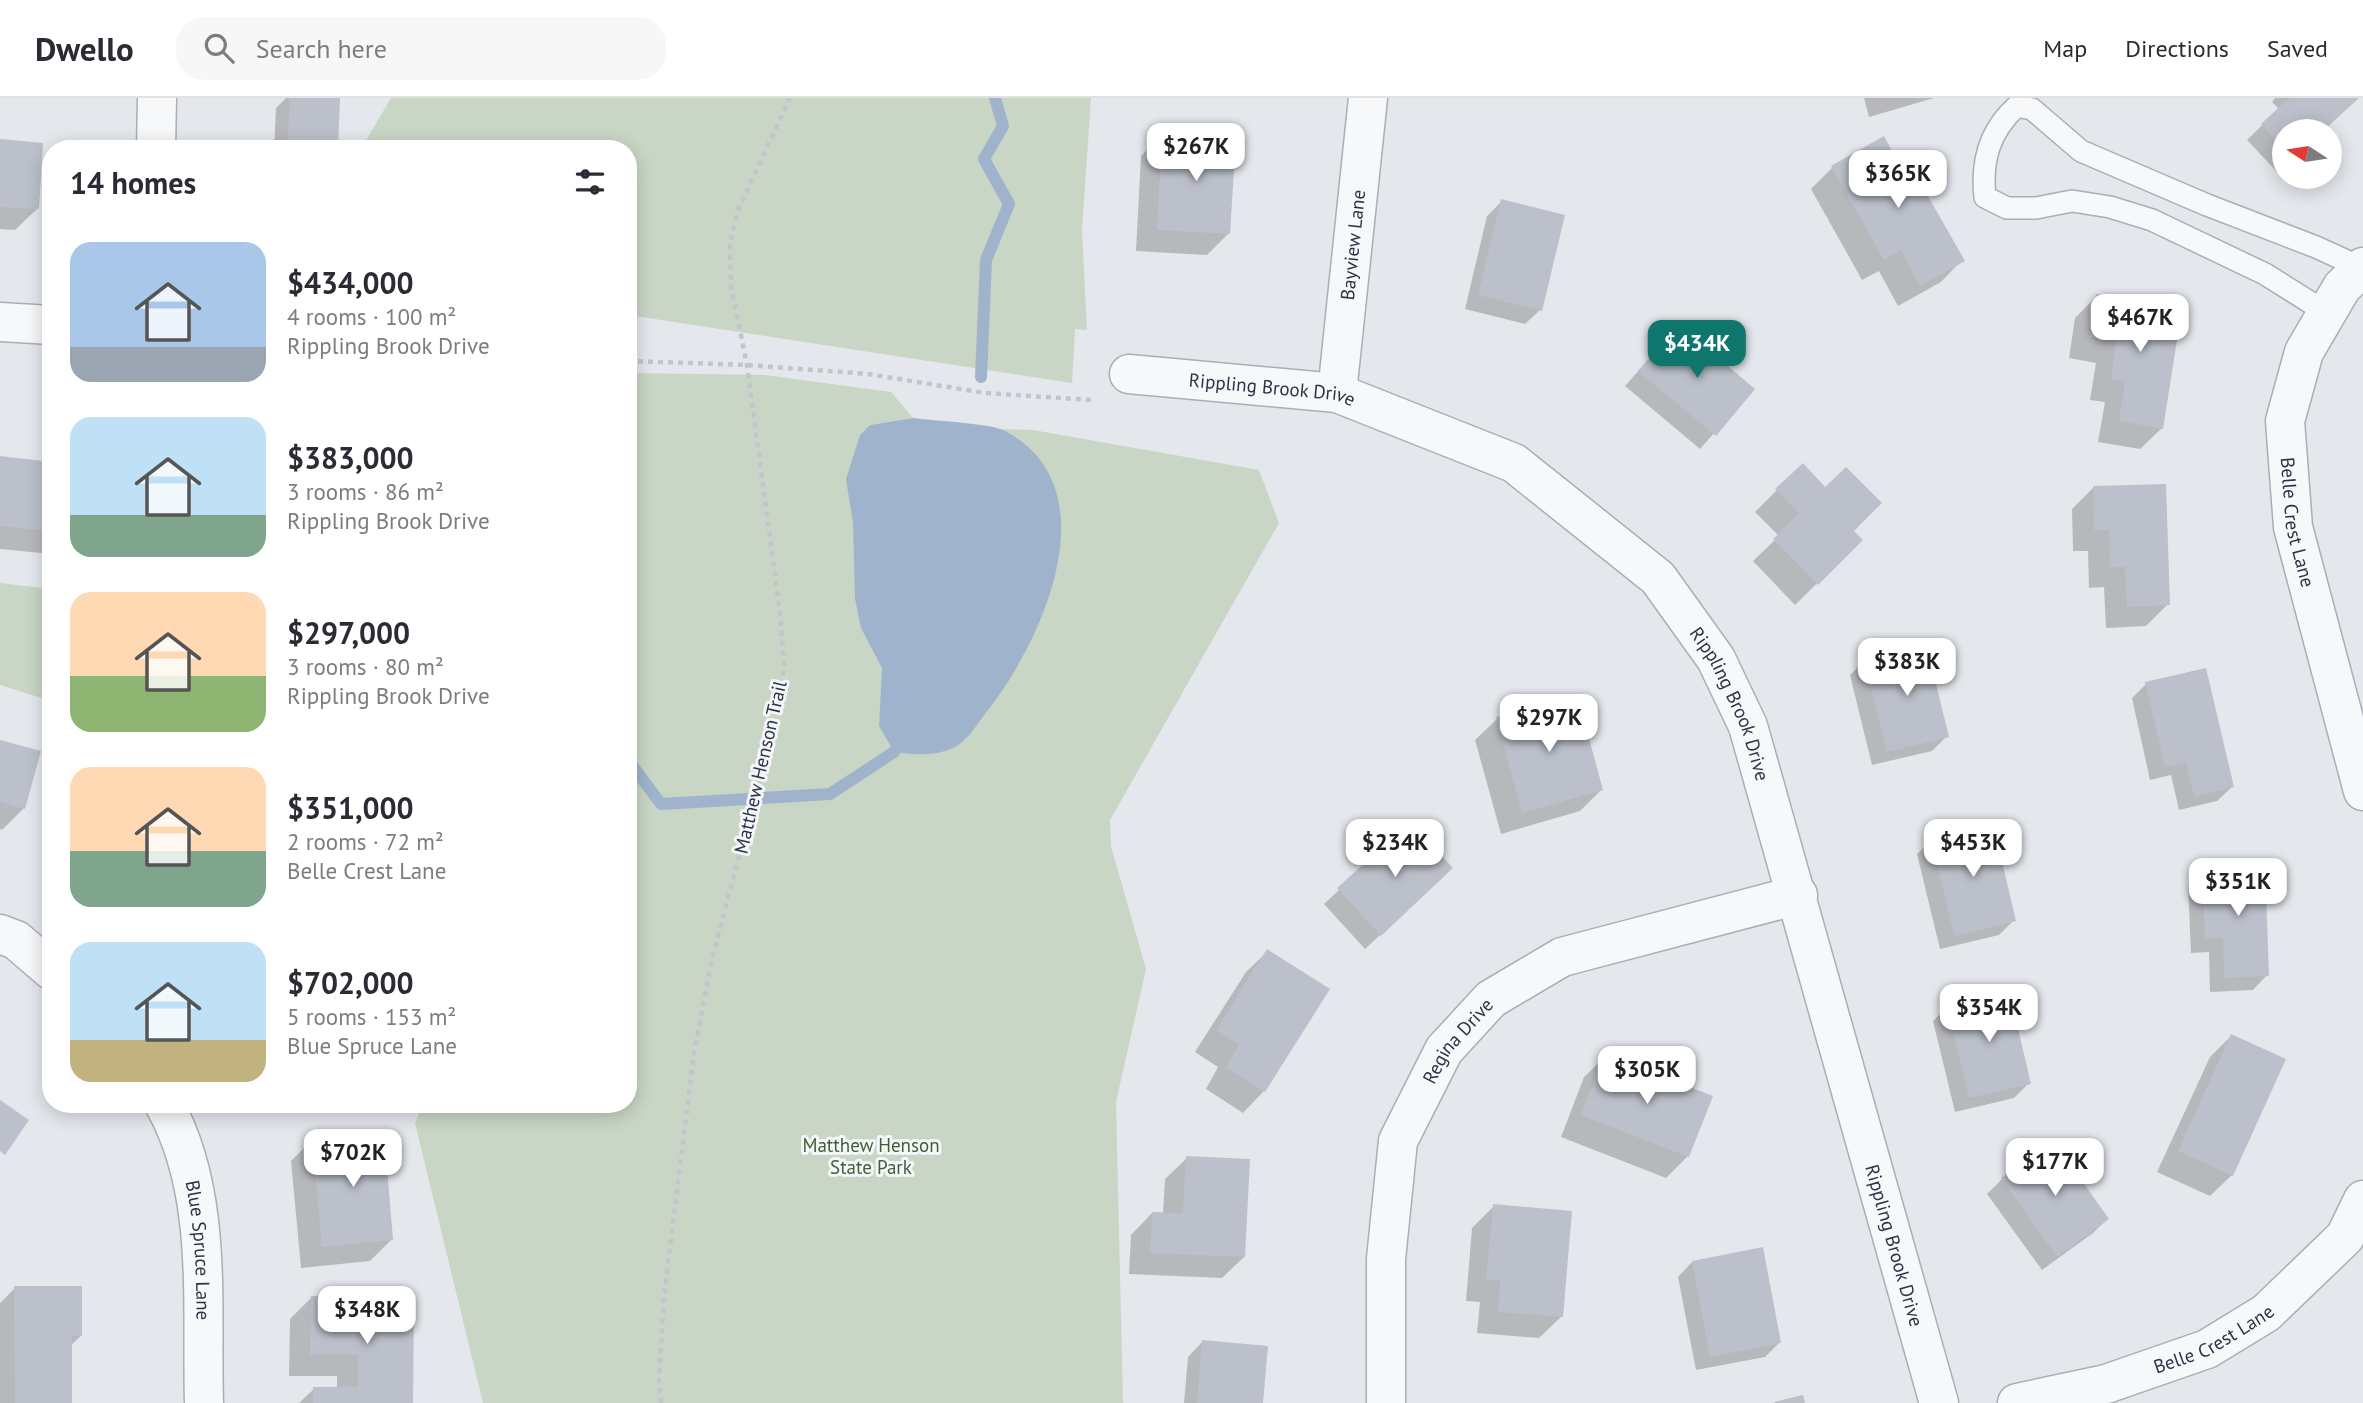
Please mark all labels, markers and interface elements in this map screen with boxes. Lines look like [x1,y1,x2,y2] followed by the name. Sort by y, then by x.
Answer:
[176,17,666,80] search box
[35,27,134,70] text: Dwello
[200,29,238,67] icon: search
[256,32,387,65] text: Search here
[2043,33,2087,64] text: Map
[2125,33,2229,64] text: Directions
[2267,33,2328,64] text: Saved
[2272,119,2342,189] north arrow
[2272,119,2342,189] map controls
[1147,123,1245,183] pin: $267K
[1163,131,1229,160] text: $267K
[1849,150,1947,210] pin: $365K
[1865,158,1931,187] text: $365K
[70,163,196,202] text: 14 homes
[571,163,609,201] icon: filters
[1335,188,1370,301] street label: Bayview Lane
[287,263,414,302] text: $434,000
[126,270,210,354] icon: home
[2091,294,2189,354] pin: $467K
[287,302,456,331] text: 4 rooms · 100 m²
[2107,302,2173,331] text: $467K
[1648,320,1746,380] pin: $434K
[1664,328,1730,357] text: $434K
[287,331,490,360] text: Rippling Brook Drive
[1188,368,1359,411] street label: Rippling Brook Drive
[287,438,414,477] text: $383,000
[126,445,210,529] icon: home
[2276,456,2320,590] street label: Belle Crest Lane
[287,477,444,506] text: 3 rooms · 86 m²
[287,506,490,535] text: Rippling Brook Drive
[287,613,410,652] text: $297,000
[126,620,210,704] icon: home
[1685,622,1775,784] street label: Rippling Brook Drive
[1858,638,1956,698] pin: $383K
[1874,646,1940,675] text: $383K
[287,652,444,681] text: 3 rooms · 80 m²
[728,678,792,856] street label: Matthew Henson Trail
[287,681,490,710] text: Rippling Brook Drive
[1500,694,1598,754] pin: $297K
[1516,702,1582,731] text: $297K
[287,788,414,827] text: $351,000
[126,795,210,879] icon: home
[1346,820,1444,879] pin: $234K
[1924,820,2022,879] pin: $453K
[287,827,444,856] text: 2 rooms · 72 m²
[1362,827,1428,856] text: $234K
[1940,827,2006,856] text: $453K
[287,856,446,885] text: Belle Crest Lane
[2189,858,2287,918] pin: $351K
[2205,866,2271,895] text: $351K
[287,963,414,1002] text: $702,000
[126,970,210,1054] icon: home
[1940,984,2038,1044] pin: $354K
[1956,992,2022,1021] text: $354K
[1417,993,1498,1087] street label: Regina Drive
[287,1002,456,1031] text: 5 rooms · 153 m²
[287,1031,457,1060] text: Blue Spruce Lane
[1598,1046,1696,1106] pin: $305K
[1614,1054,1680,1083] text: $305K
[304,1130,402,1189] pin: $702K
[802,1133,940,1179] park label: Matthew Henson State Park
[320,1137,386,1166] text: $702K
[2006,1138,2104,1198] pin: $177K
[2022,1146,2088,1175] text: $177K
[1860,1162,1929,1329] street label: Rippling Brook Drive
[181,1178,216,1320] street label: Blue Spruce Lane
[318,1286,416,1346] pin: $348K
[334,1294,400,1323] text: $348K
[2150,1300,2279,1379] street label: Belle Crest Lane

